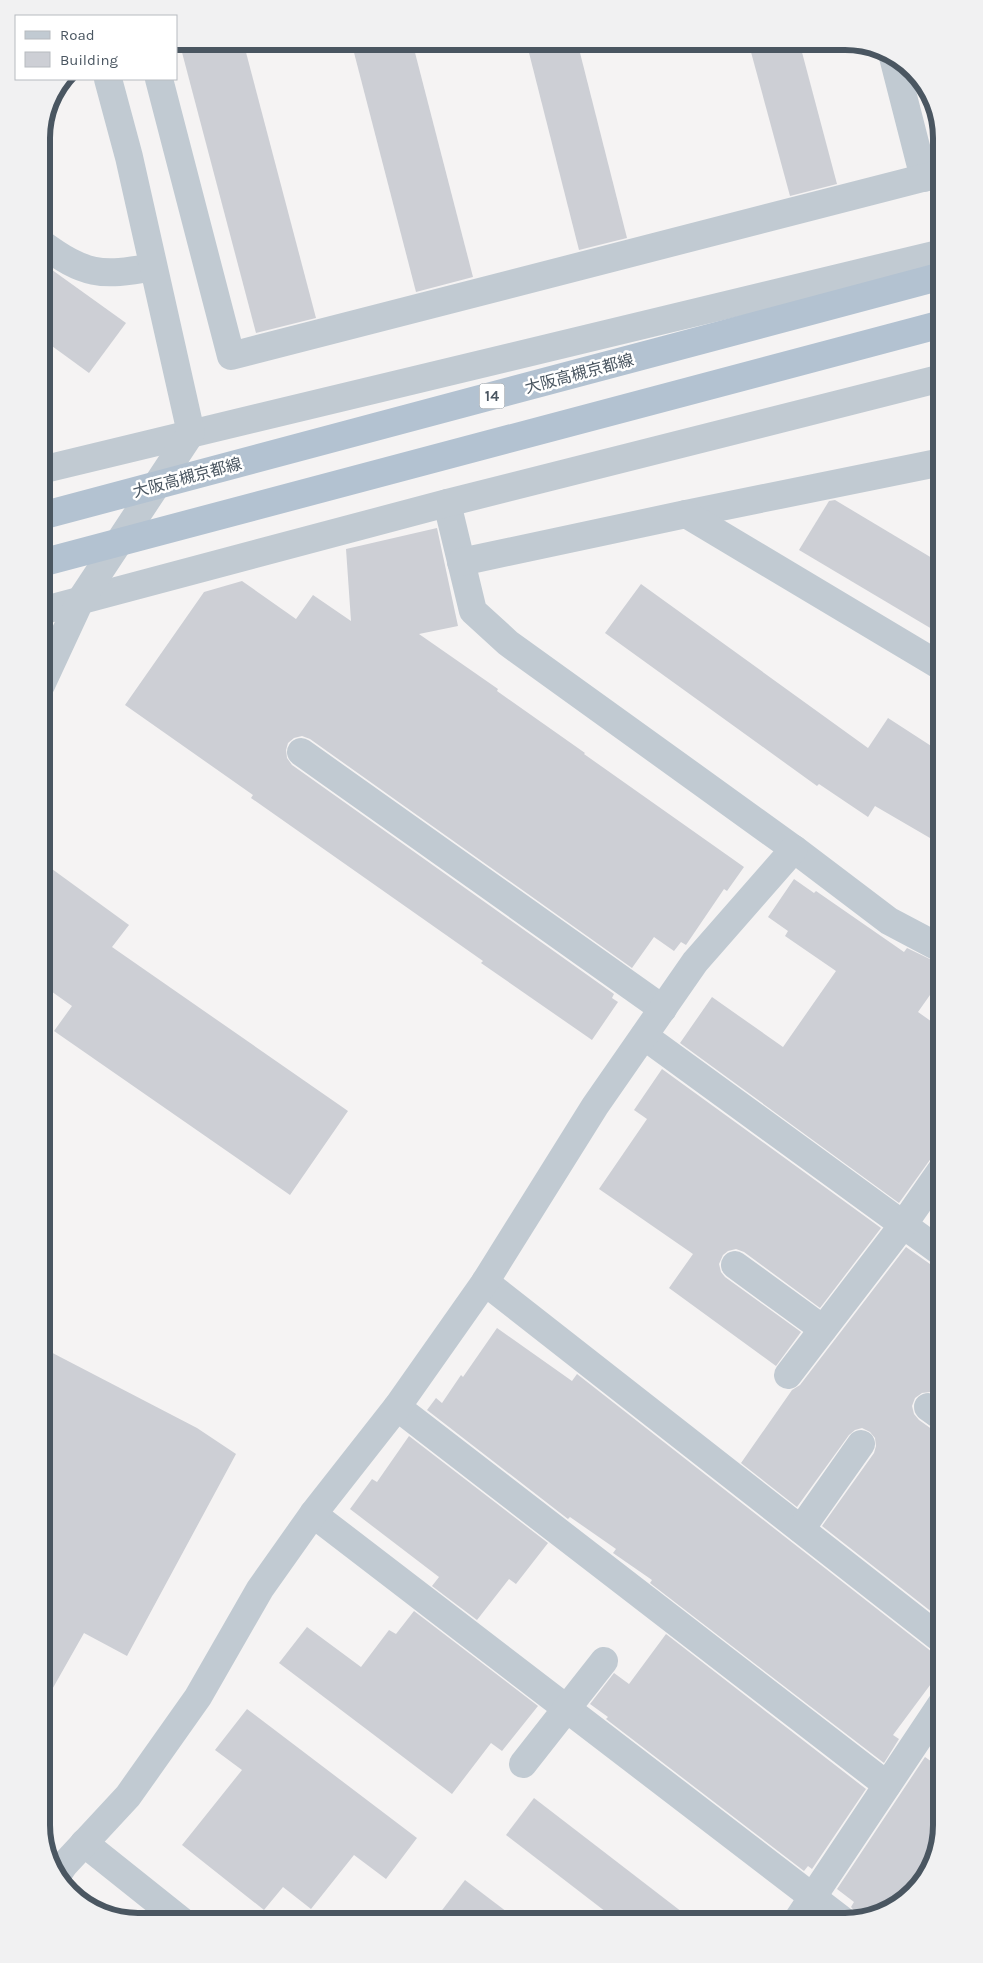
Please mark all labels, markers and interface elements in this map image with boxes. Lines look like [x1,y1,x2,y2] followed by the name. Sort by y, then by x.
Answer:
[15,15,178,80] legend
[60,26,95,44] text: Road
[60,51,118,69] text: Building
[523,350,636,397] street label: 大阪高槻京都線
[480,384,504,408] road number: 14
[131,454,244,501] street label: 大阪高槻京都線

